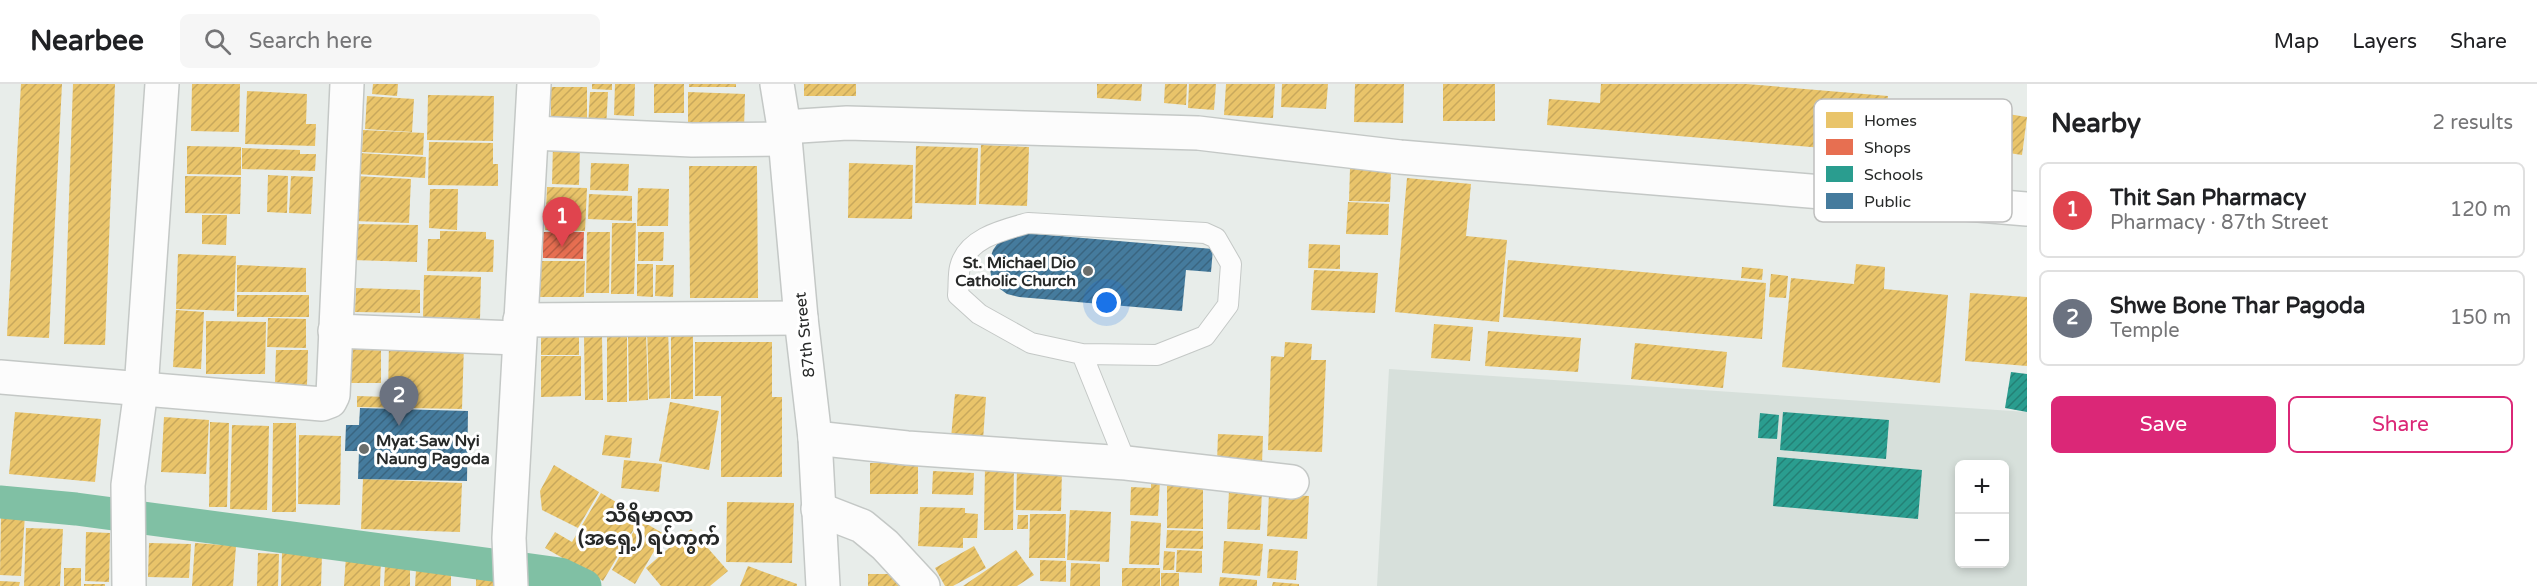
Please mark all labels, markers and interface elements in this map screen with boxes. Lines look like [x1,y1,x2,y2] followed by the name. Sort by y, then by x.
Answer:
[180,14,600,68] search box
[30,24,144,58] text: Nearbee
[201,25,234,58] icon: search
[249,28,372,54] text: Search here
[2274,29,2319,54] text: Map
[2352,29,2417,54] text: Layers
[2450,29,2507,54] text: Share
[1814,99,2012,222] legend
[2051,108,2141,139] text: Nearby
[1864,111,1917,131] text: Homes
[2433,111,2513,135] text: 2 results
[1864,138,1911,158] text: Shops
[1864,165,1923,185] text: Schools
[2110,185,2306,211] text: Thit San Pharmacy
[1864,192,1911,212] text: Public
[542,198,582,247] pin: 1
[2066,198,2079,222] text: 1
[2450,198,2511,222] text: 120 m
[2110,211,2328,235] text: Pharmacy · 87th Street
[955,253,1076,291] place label: St. Michael Dio Catholic Church
[1081,264,1095,278] marker: St. Michael Dio Catholic Church
[1092,288,1121,317] your location
[791,291,819,379] street label: 87th Street
[2110,293,2365,319] text: Shwe Bone Thar Pagoda
[2066,306,2079,330] text: 2
[2450,306,2511,330] text: 150 m
[2110,319,2180,343] text: Temple
[380,376,418,426] pin: 2
[2051,396,2276,453] button: Save
[2288,396,2513,453] button: Share
[376,431,490,469] place label: Myat Saw Nyi Naung Pagoda
[357,442,371,456] marker: Myat Saw Nyi Naung Pagoda
[1955,460,2009,568] map controls
[1955,460,2009,514] button: +
[578,502,720,554] district label: သီရိမာလာ (အရှေ့) ရပ်ကွက်
[1955,514,2009,568] button: −

